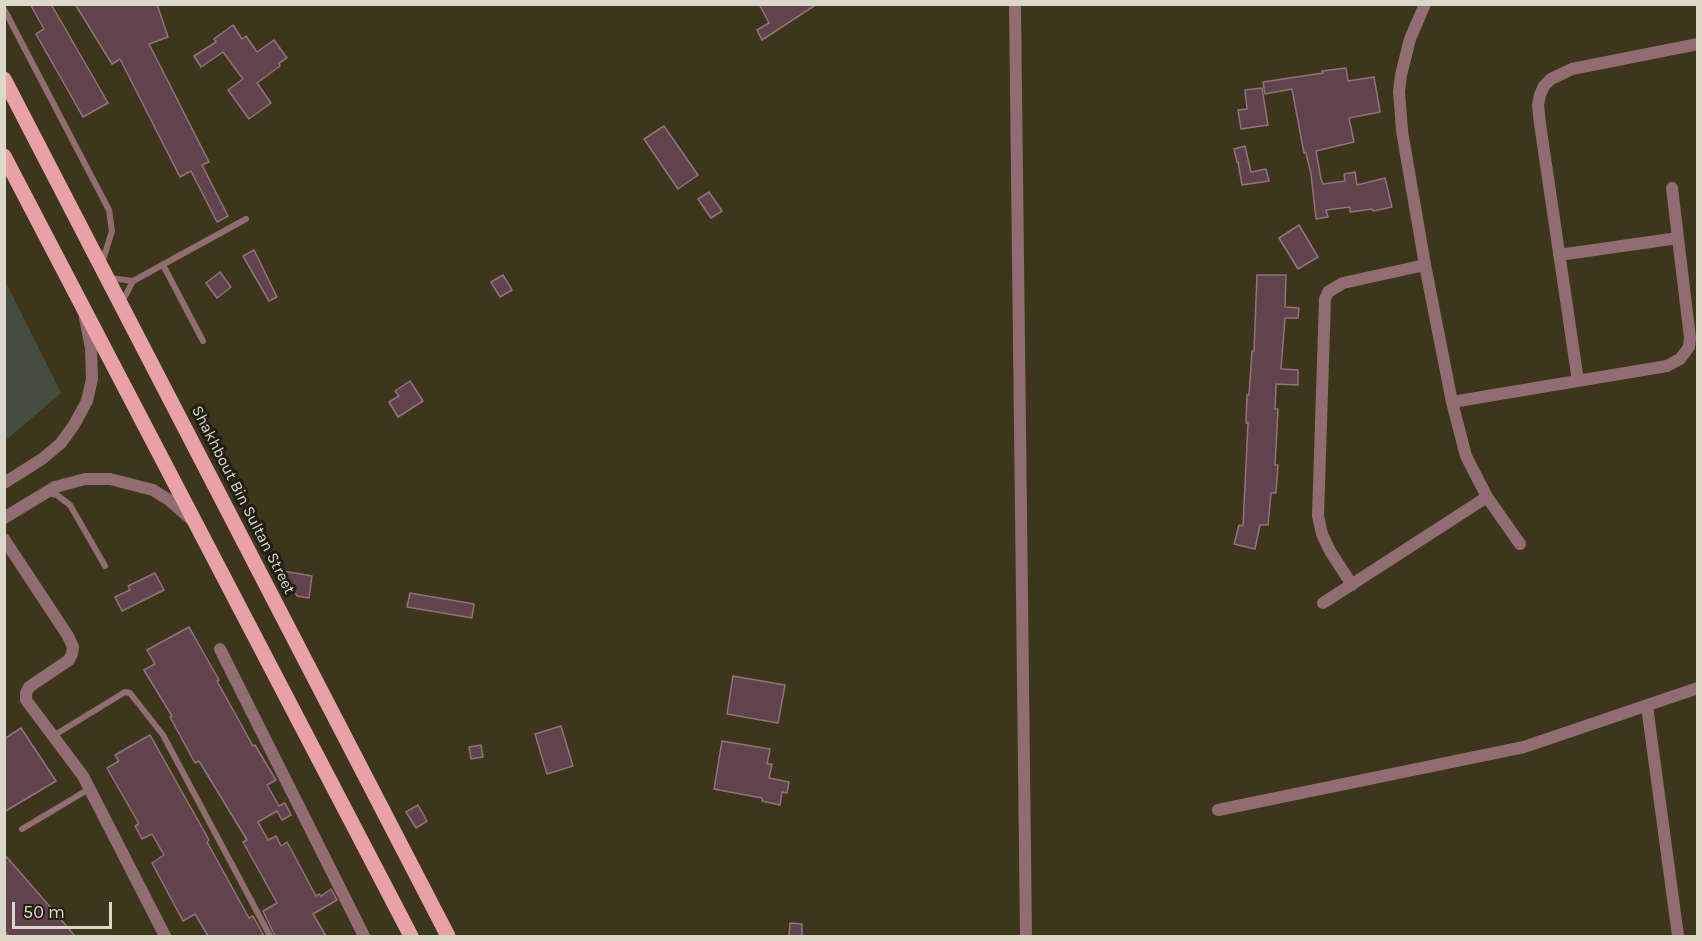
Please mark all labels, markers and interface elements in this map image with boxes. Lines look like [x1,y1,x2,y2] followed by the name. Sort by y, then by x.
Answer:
[187,403,299,597] street label: Shakhbout Bin Sultan Street
[15,890,116,928] scale bar
[23,901,65,923] text: 50 m

